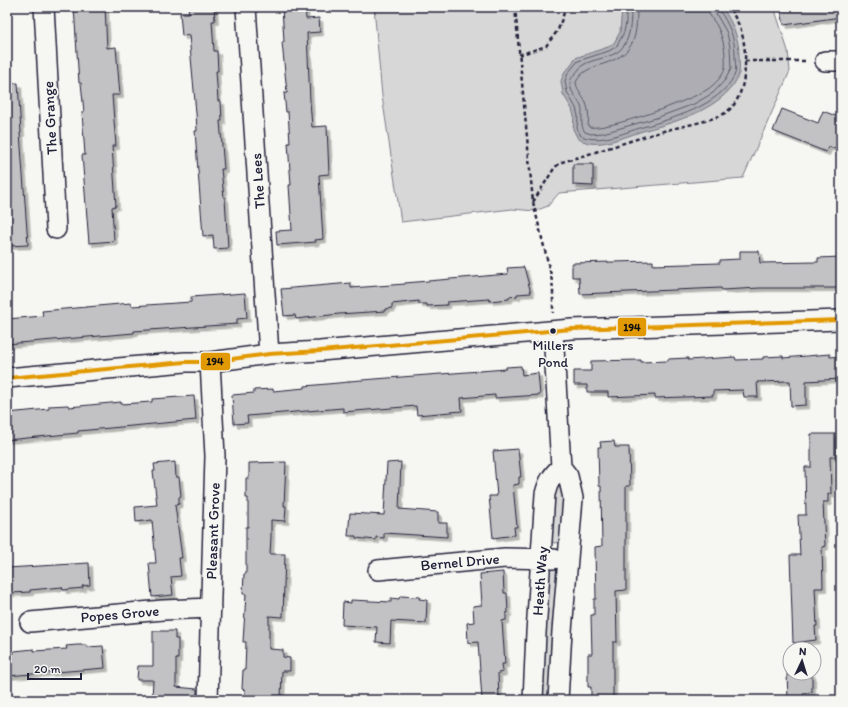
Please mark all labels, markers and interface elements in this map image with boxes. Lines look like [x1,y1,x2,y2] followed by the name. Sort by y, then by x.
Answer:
[39,81,61,155] street label: The Grange
[247,152,269,209] street label: The Lees
[617,317,647,337] line badge: 194
[623,321,641,334] text: 194
[548,326,558,336] marker: Millers Pond
[533,337,573,371] place label: Millers Pond
[200,352,231,371] line badge: 194
[206,355,224,368] text: 194
[202,482,224,580] street label: Pleasant Grove
[529,546,551,616] street label: Heath Way
[420,550,500,574] street label: Bernel Drive
[80,602,160,626] street label: Popes Grove
[782,641,822,681] north arrow
[798,645,807,658] text: N
[28,655,81,681] scale bar
[34,662,61,676] text: 20 m

